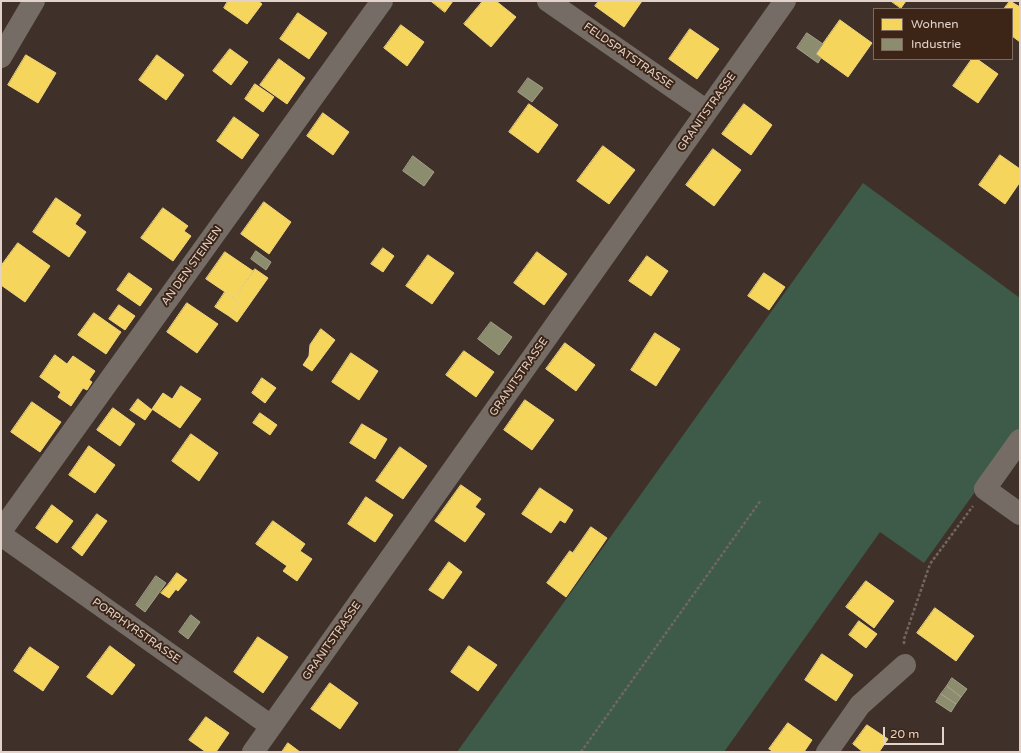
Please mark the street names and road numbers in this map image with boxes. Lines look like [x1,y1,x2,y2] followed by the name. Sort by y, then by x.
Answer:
[581,20,675,92] street label: FELDSPATSTRASSE
[675,70,739,154] street label: GRANITSTRASSE
[159,224,225,308] street label: AN DEN STEINEN
[487,335,551,419] street label: GRANITSTRASSE
[89,596,183,666] street label: PORPHYRSTRASSE
[300,599,364,683] street label: GRANITSTRASSE

